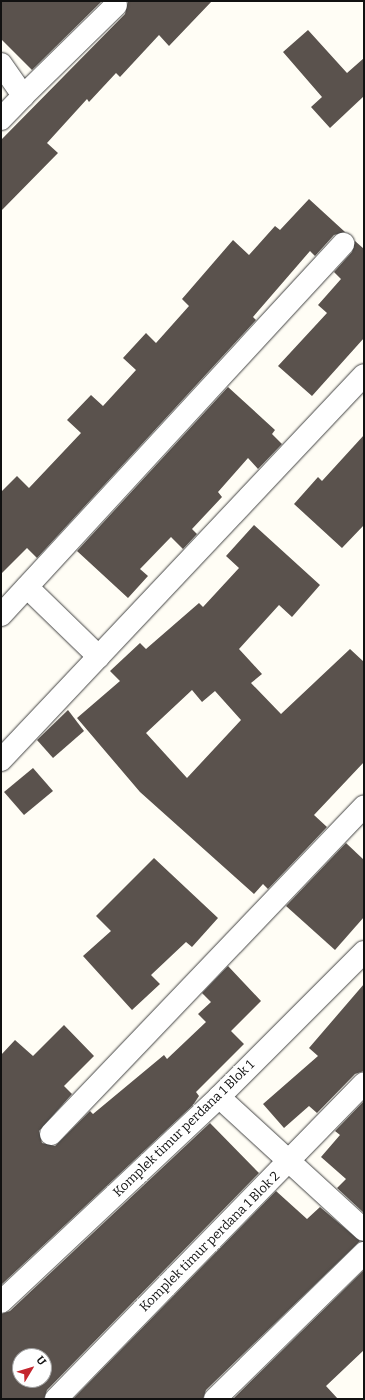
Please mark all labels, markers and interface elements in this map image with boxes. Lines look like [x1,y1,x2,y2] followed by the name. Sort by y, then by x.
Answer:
[110,1057,258,1201] street label: Komplek timur perdana 1 Blok 1
[137,1169,283,1315] street label: Komplek timur perdana 1 Blok 2
[12,1348,52,1388] north arrow
[33,1354,49,1368] text: U

